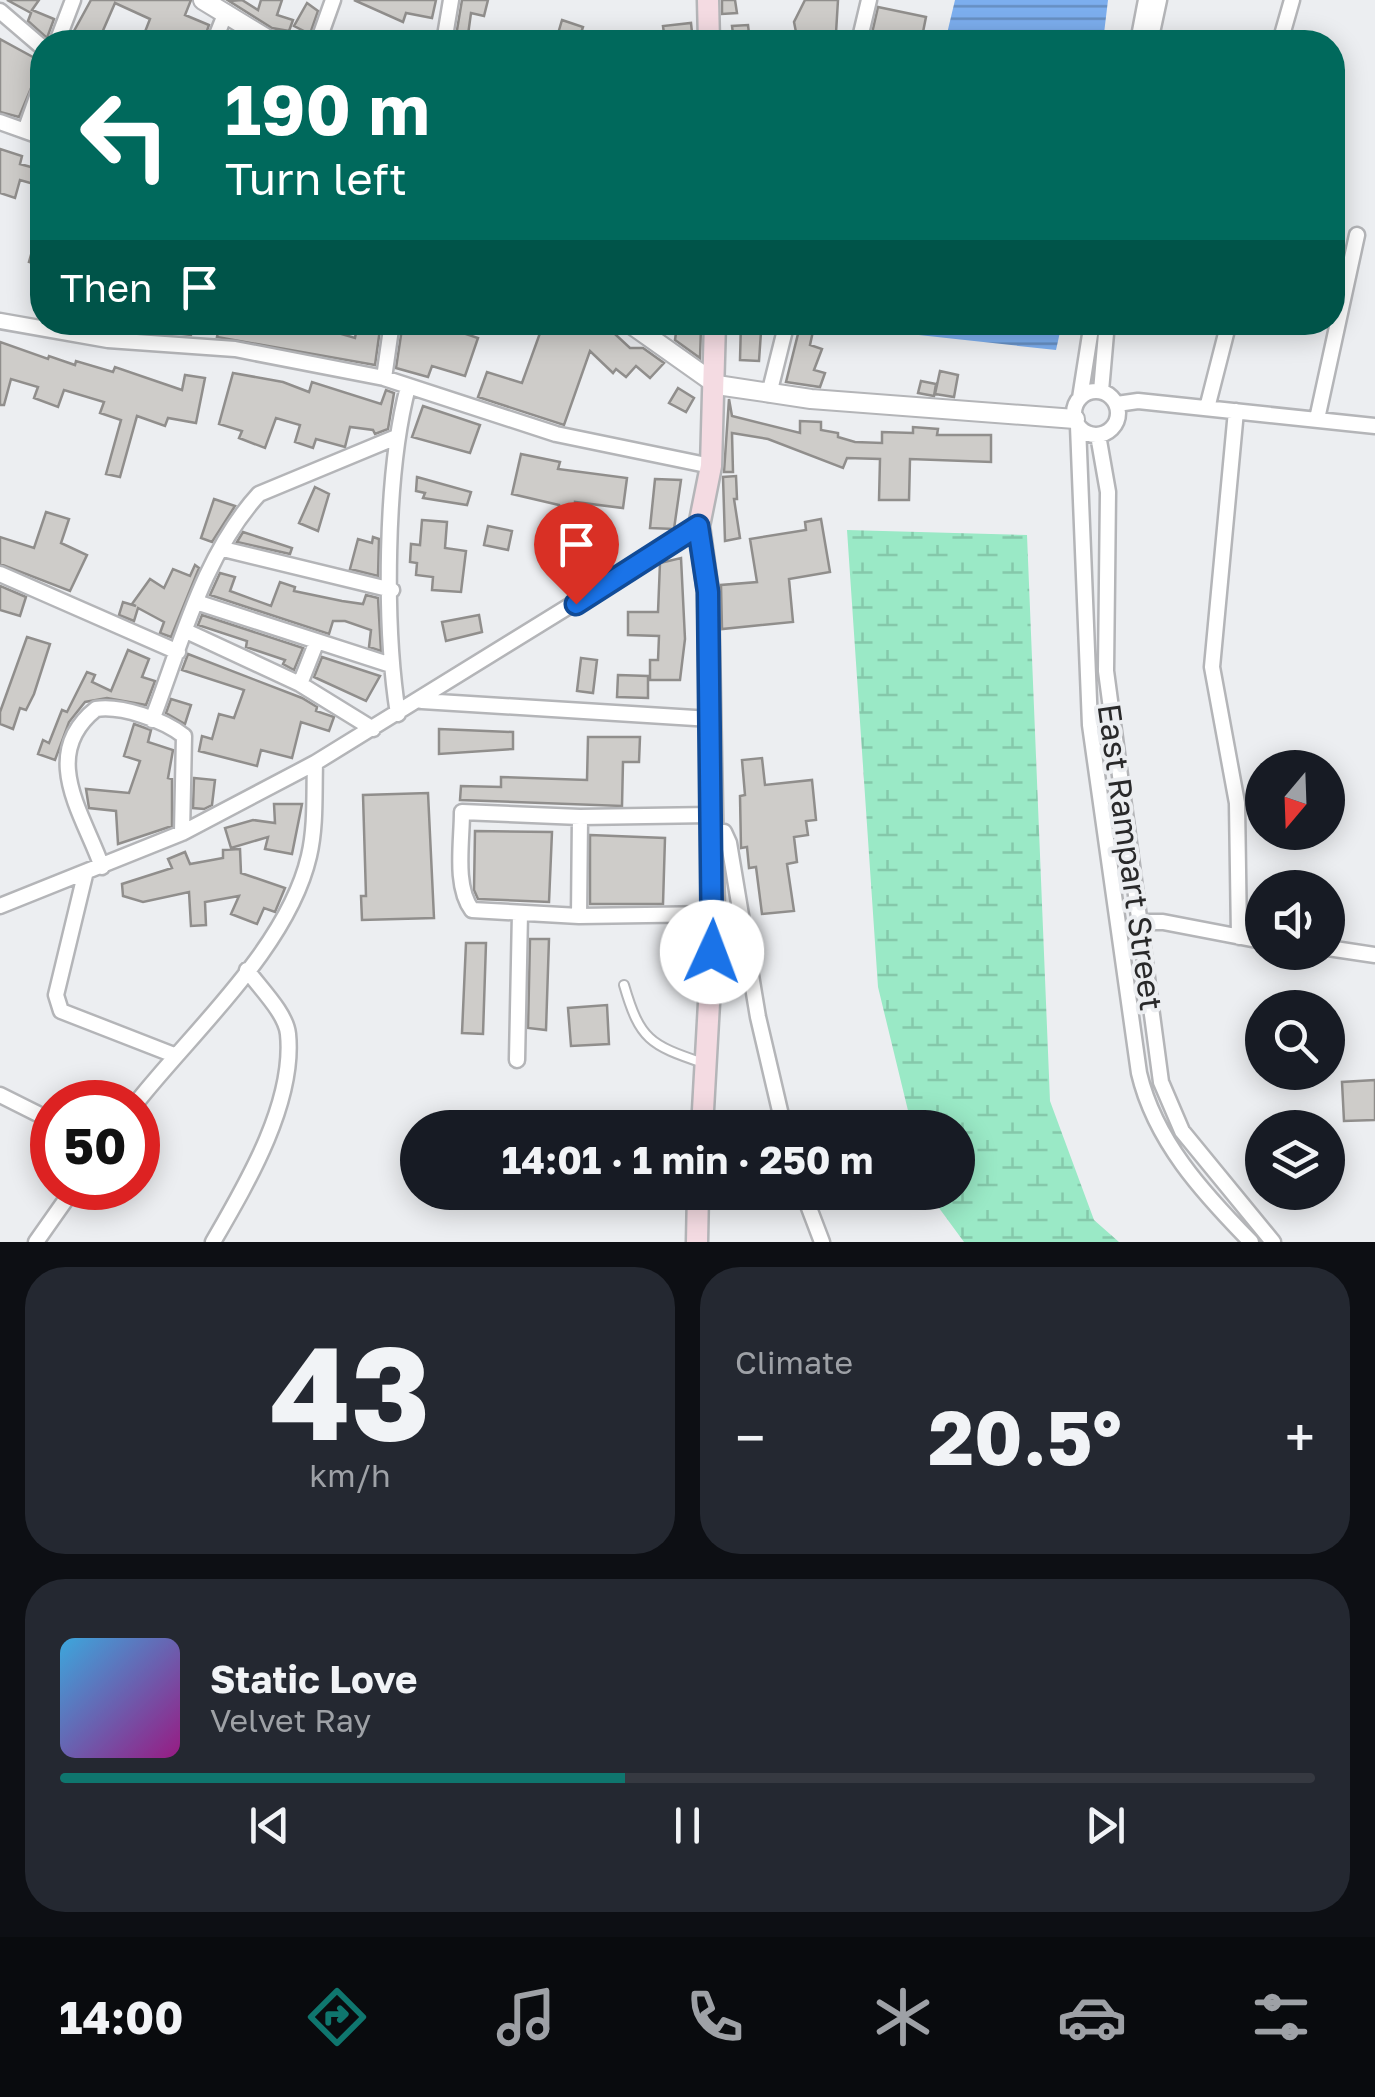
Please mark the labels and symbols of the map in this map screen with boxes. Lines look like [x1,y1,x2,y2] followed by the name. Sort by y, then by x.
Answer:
[534,502,619,605] pin
[1091,701,1171,1013] street label: East Rampart Street
[1245,750,1345,850] north arrow
[660,900,764,1004] position arrow
[30,1080,160,1210] speed limit sign: 50

